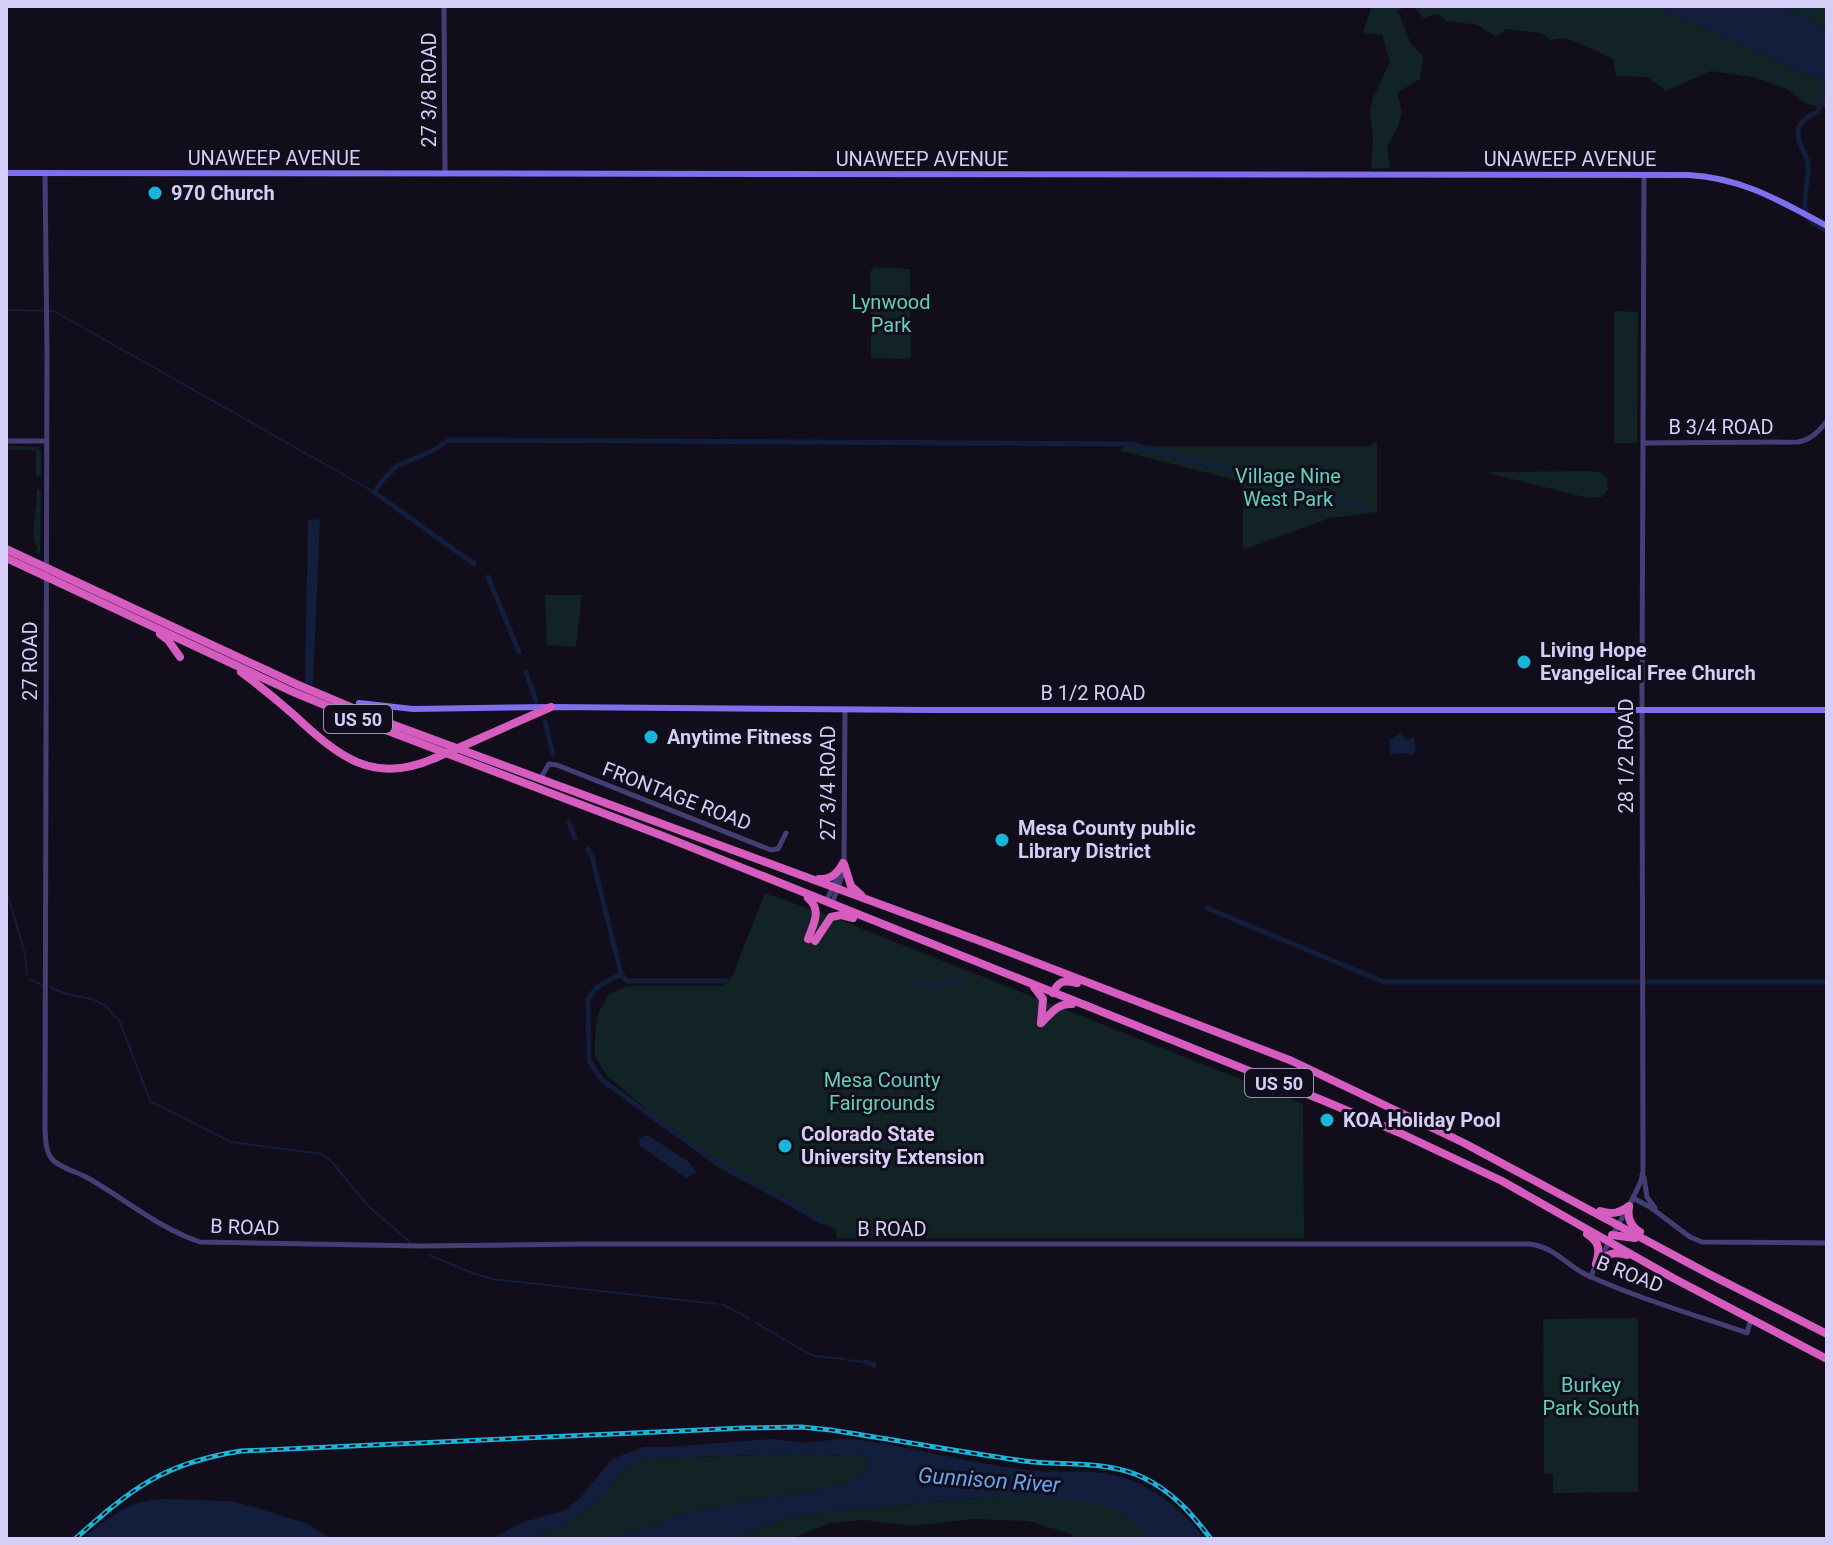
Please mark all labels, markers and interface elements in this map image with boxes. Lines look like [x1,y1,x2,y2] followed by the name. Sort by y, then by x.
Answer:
[417,32,441,148] street label: 27 3/8 ROAD
[188,146,360,170] street label: UNAWEEP AVENUE
[836,147,1008,171] street label: UNAWEEP AVENUE
[1484,147,1656,171] street label: UNAWEEP AVENUE
[171,181,275,205] place label: 970 Church
[146,184,164,202] marker: 970 Church
[851,290,931,337] park label: Lynwood Park
[1668,415,1774,439] street label: B 3/4 ROAD
[1235,464,1341,511] park label: Village Nine West Park
[18,621,42,701] street label: 27 ROAD
[1540,638,1756,685] place label: Living Hope Evangelical Free Church
[1515,653,1533,671] marker: Living Hope Evangelical Free Church
[1040,681,1146,705] street label: B 1/2 ROAD
[1614,698,1638,814] street label: 28 1/2 ROAD
[324,705,392,733] road number: US 50
[667,725,812,749] place label: Anytime Fitness
[816,725,840,841] street label: 27 3/4 ROAD
[642,728,660,746] marker: Anytime Fitness
[599,757,755,835] street label: FRONTAGE ROAD
[1018,816,1196,863] place label: Mesa County public Library District
[993,831,1011,849] marker: Mesa County public Library District
[824,1068,941,1115] park label: Mesa County Fairgrounds
[1245,1069,1313,1097] road number: US 50
[1343,1108,1501,1132] place label: KOA Holiday Pool
[1318,1111,1336,1129] marker: KOA Holiday Pool
[801,1122,984,1169] place label: Colorado State University Extension
[776,1137,794,1155] marker: Colorado State University Extension
[210,1214,280,1240] street label: B ROAD
[857,1217,927,1241] street label: B ROAD
[1593,1250,1667,1298] street label: B ROAD
[1542,1373,1640,1420] park label: Burkey Park South
[917,1463,1062,1497] water label: Gunnison River

